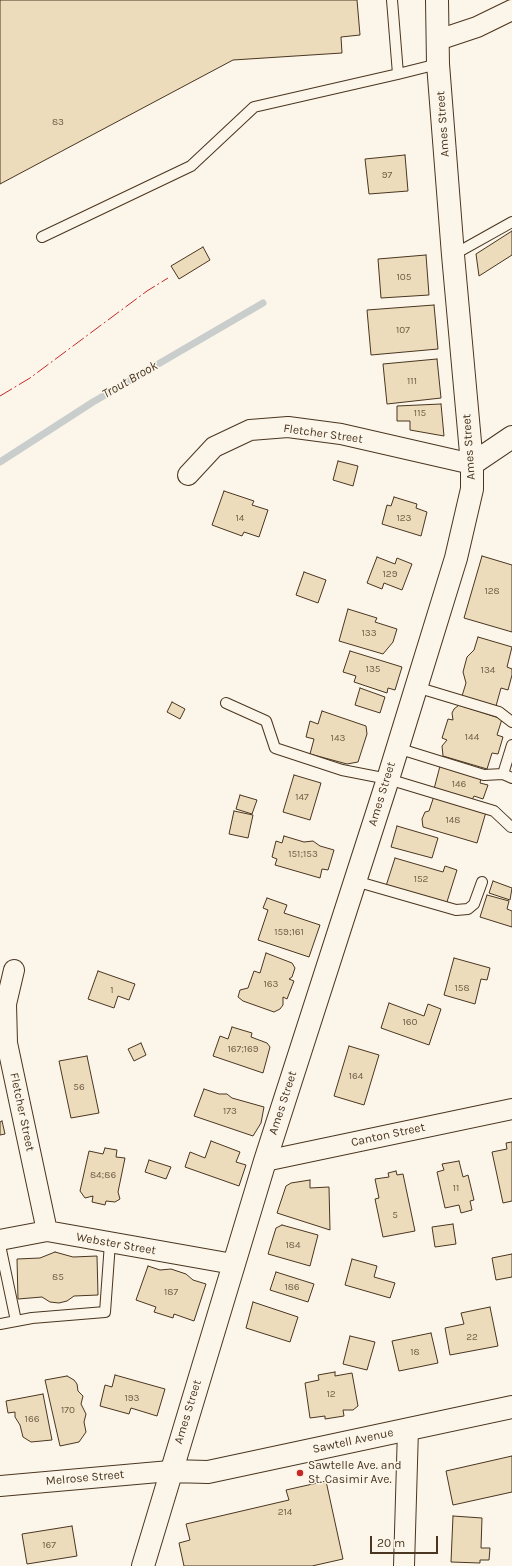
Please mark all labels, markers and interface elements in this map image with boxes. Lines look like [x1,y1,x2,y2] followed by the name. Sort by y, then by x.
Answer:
[434,90,452,158] street label: Ames Street
[52,116,64,128] house number: 83
[382,169,392,181] house number: 97
[397,271,411,283] house number: 105
[396,324,410,336] house number: 107
[100,358,160,402] water label: Trout Brook
[407,375,417,387] house number: 111
[414,407,426,419] house number: 115
[460,413,478,481] street label: Ames Street
[282,421,364,447] street label: Fletcher Street
[236,512,244,524] house number: 14
[396,512,412,524] house number: 123
[383,568,397,580] house number: 129
[484,585,500,597] house number: 128
[361,627,377,639] house number: 133
[366,663,380,675] house number: 135
[481,664,495,676] house number: 134
[465,731,479,743] house number: 144
[331,732,345,744] house number: 143
[365,760,399,828] street label: Ames Street
[452,778,466,790] house number: 146
[295,791,309,803] house number: 147
[445,814,461,826] house number: 148
[288,848,318,860] house number: 151;153
[414,873,428,885] house number: 152
[274,926,304,938] house number: 159;161
[264,978,278,990] house number: 163
[454,982,470,994] house number: 158
[110,984,114,996] house number: 1
[403,1016,417,1028] house number: 160
[227,1043,259,1055] house number: 167;169
[266,1069,300,1137] street label: Ames Street
[349,1070,363,1082] house number: 164
[7,1071,37,1153] street label: Fletcher Street
[73,1081,85,1093] house number: 56
[223,1105,237,1117] house number: 173
[350,1120,426,1150] street label: Canton Street
[90,1169,116,1181] house number: 84;86
[453,1182,459,1194] house number: 11
[392,1209,398,1221] house number: 5
[75,1230,157,1258] street label: Webster Street
[285,1239,301,1251] house number: 184
[52,1271,64,1283] house number: 85
[284,1281,300,1293] house number: 186
[164,1286,178,1298] house number: 187
[466,1331,478,1343] house number: 22
[410,1346,420,1358] house number: 18
[171,1378,205,1446] street label: Ames Street
[326,1388,336,1400] house number: 12
[124,1392,140,1404] house number: 193
[61,1404,75,1416] house number: 170
[25,1413,39,1425] house number: 166
[311,1425,395,1457] street label: Sawtell Avenue
[308,1459,402,1487] place label: Sawtelle Ave. and St. Casimir Ave.
[45,1467,125,1489] street label: Melrose Street
[295,1468,305,1478] marker: Sawtelle Ave. and St. Casimir Ave.
[278,1506,292,1518] house number: 214
[372,1528,440,1554] scale bar
[377,1536,405,1550] text: 20 m
[42,1539,56,1551] house number: 167

